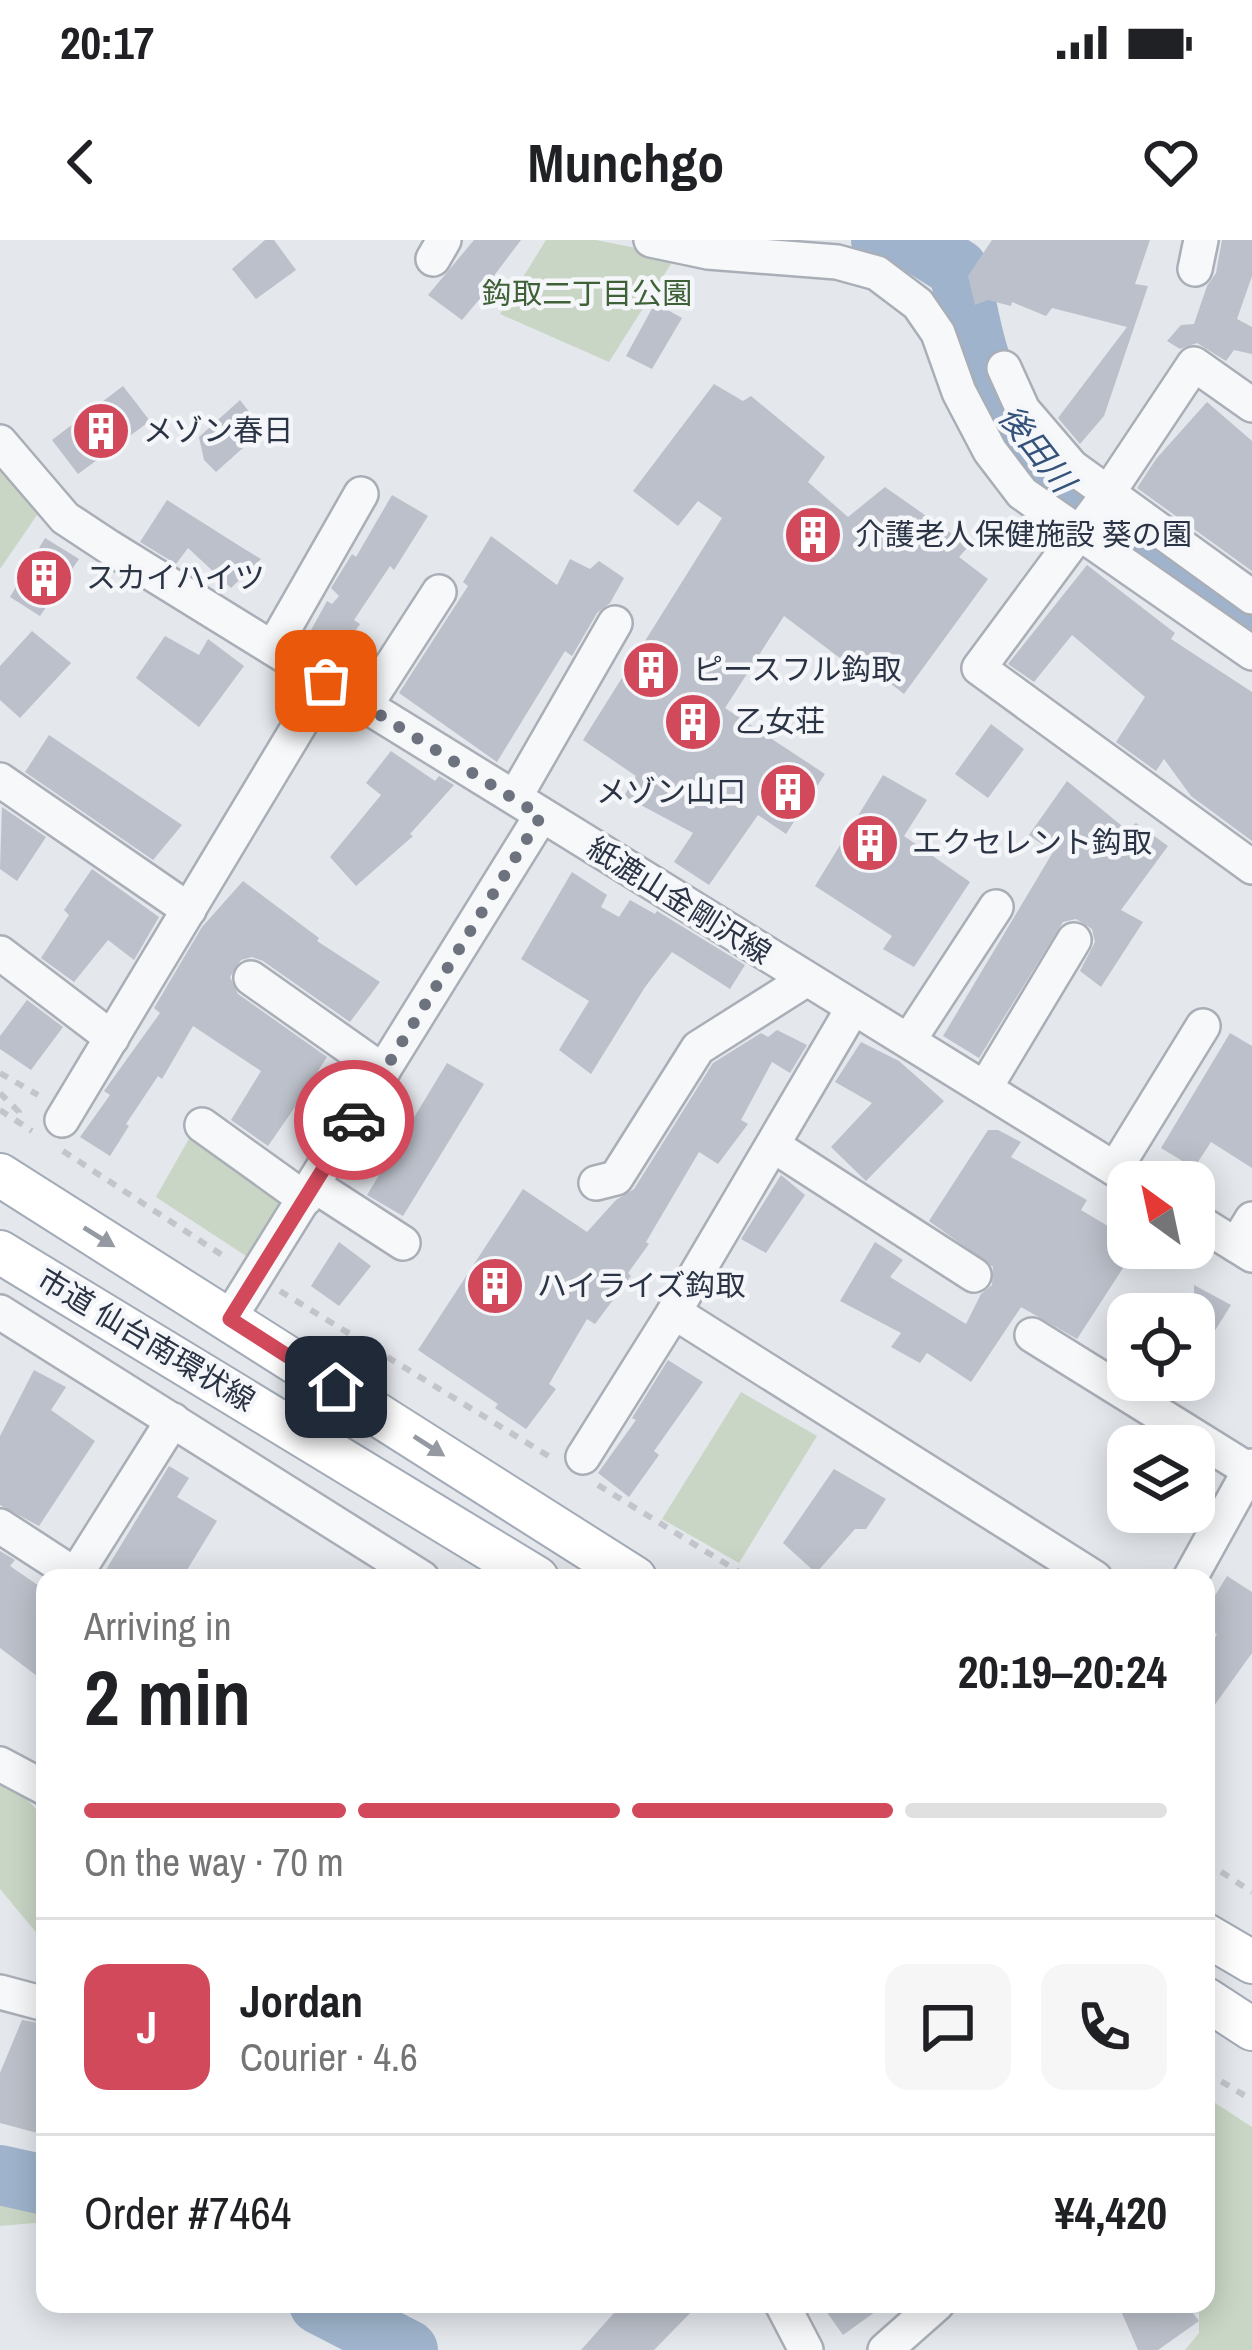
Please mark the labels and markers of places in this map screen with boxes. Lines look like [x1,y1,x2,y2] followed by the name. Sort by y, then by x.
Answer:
[70,400,132,462] building icon: メゾン春日
[143,410,293,450] place label: メゾン春日
[782,504,844,566] building icon: 介護老人保健施設 葵の園
[855,514,1192,554] place label: 介護老人保健施設 葵の園
[13,547,75,609] building icon: スカイハイツ
[86,557,265,597] place label: スカイハイツ
[275,630,377,732] pin
[620,639,682,701] building icon: ピースフル鈎取
[693,649,902,689] place label: ピースフル鈎取
[662,691,724,753] building icon: 乙女荘
[735,701,825,741] place label: 乙女荘
[757,761,819,823] building icon: メゾン山口
[596,771,746,811] place label: メゾン山口
[839,812,901,874] building icon: エクセレント鈎取
[912,822,1152,862] place label: エクセレント鈎取
[464,1255,526,1317] building icon: ハイライズ鈎取
[537,1265,746,1305] place label: ハイライズ鈎取
[285,1336,387,1438] pin

